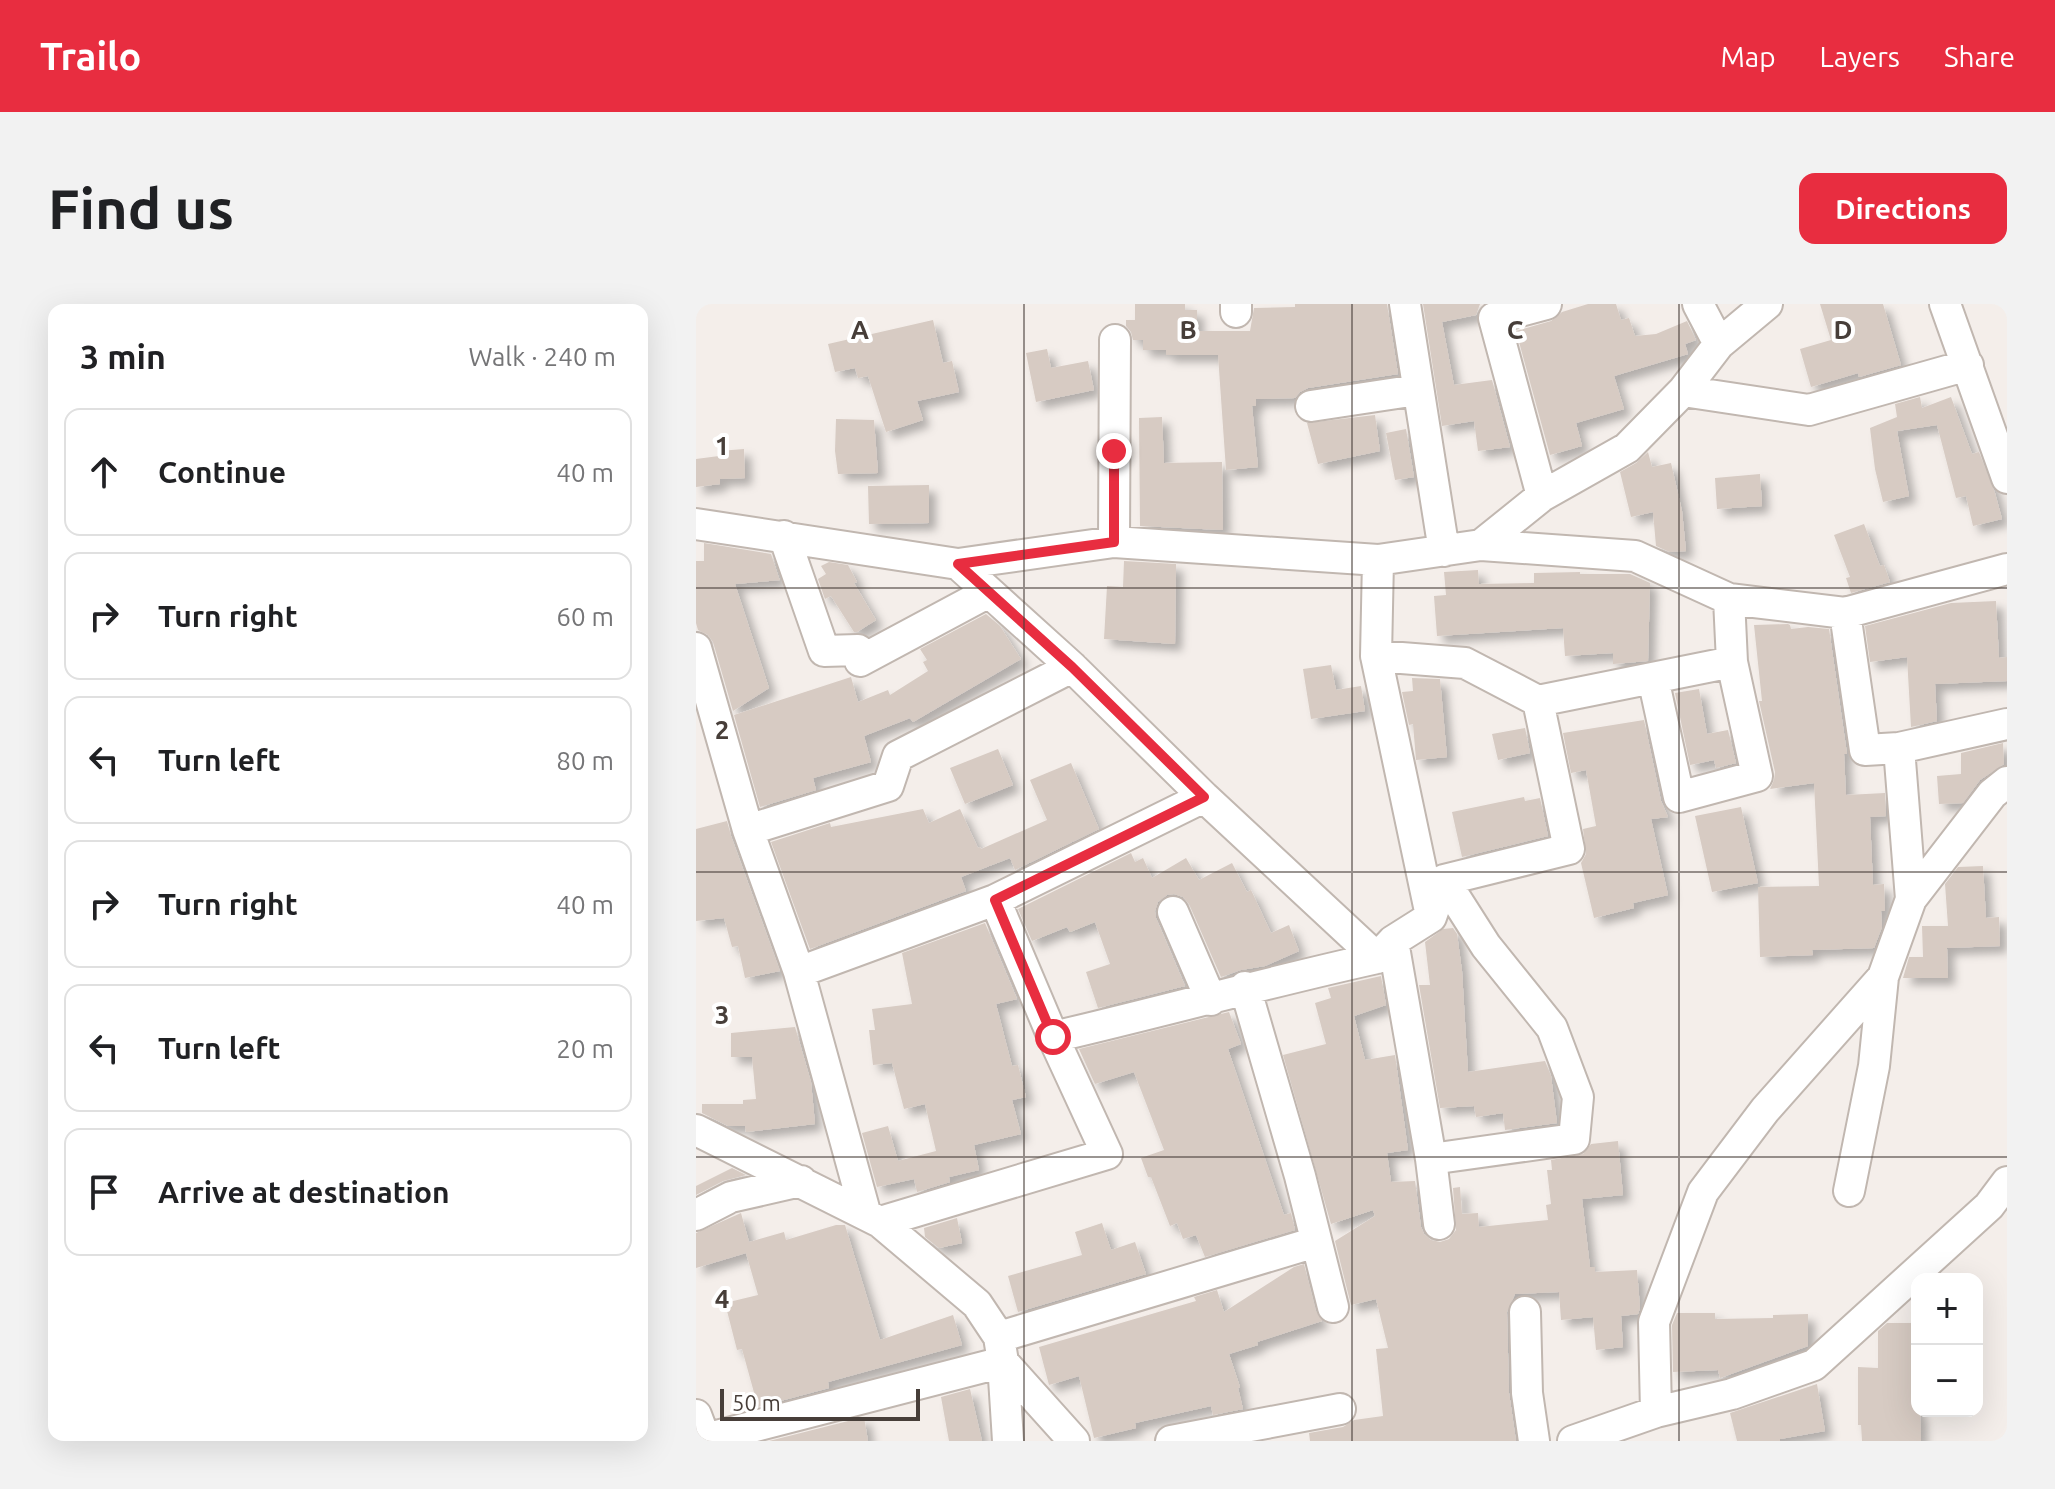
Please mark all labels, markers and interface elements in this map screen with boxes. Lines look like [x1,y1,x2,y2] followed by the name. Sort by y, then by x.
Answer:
[40,35,141,77] text: Trailo
[1720,41,1776,72] text: Map
[1820,41,1900,72] text: Layers
[1944,41,2015,72] text: Share
[1799,173,2007,244] button: Directions
[48,177,234,240] text: Find us
[851,315,870,344] text: A
[1179,315,1197,344] text: B
[1507,315,1524,344] text: C
[1834,315,1852,344] text: D
[80,337,166,375] text: 3 min
[468,342,616,371] text: Walk · 240 m
[715,431,729,460] text: 1
[1096,433,1132,469] route end
[82,450,126,494] icon: ahead
[158,455,286,489] text: Continue
[556,458,614,487] text: 40 m
[82,594,126,638] icon: right
[158,599,298,633] text: Turn right
[556,602,614,631] text: 60 m
[715,715,729,744] text: 2
[82,738,126,782] icon: left
[158,743,280,777] text: Turn left
[556,746,614,775] text: 80 m
[82,882,126,926] icon: right
[158,887,298,921] text: Turn right
[556,890,614,919] text: 40 m
[715,1000,729,1029] text: 3
[1035,1019,1071,1055] route start
[82,1026,126,1070] icon: left
[158,1031,280,1065] text: Turn left
[556,1034,614,1063] text: 20 m
[82,1170,126,1214] icon: arrive
[158,1175,450,1209] text: Arrive at destination
[1911,1273,1983,1417] map controls
[1911,1273,1983,1345] button: +
[715,1284,729,1313] text: 4
[1911,1345,1983,1417] button: −
[720,1385,920,1421] scale bar
[732,1390,781,1415] text: 50 m

